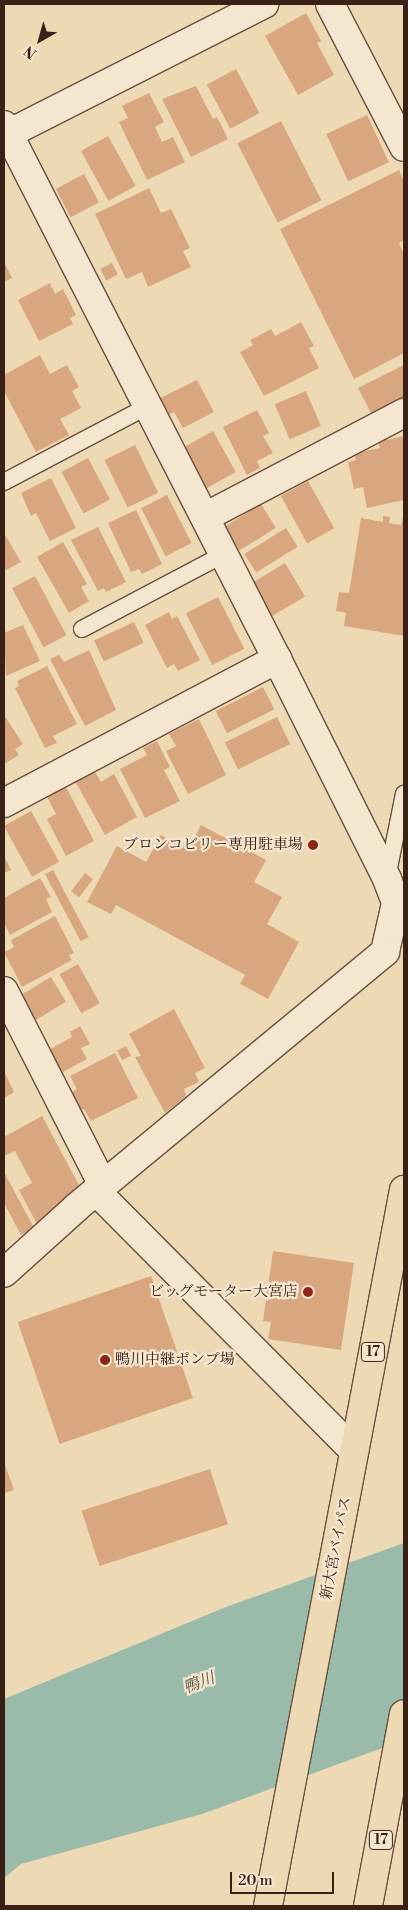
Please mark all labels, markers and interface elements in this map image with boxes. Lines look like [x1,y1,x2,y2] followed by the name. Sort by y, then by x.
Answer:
[15,15,65,65] north arrow
[21,41,41,62] text: N
[123,836,303,854] place label: ブロンコビリー専用駐車場
[307,839,319,851] marker: ブロンコビリー専用駐車場
[149,1283,298,1301] place label: ビッグモーター大宮店
[302,1286,314,1298] marker: ビッグモーター大宮店
[360,1340,386,1364] road number: 17
[115,1351,235,1369] place label: 鴨川中継ポンプ場
[99,1354,111,1366] marker: 鴨川中継ポンプ場
[317,1495,355,1601] street label: 新大宮バイパス
[181,1668,217,1698] water label: 鴨川
[368,1828,394,1852] road number: 17
[233,1862,337,1894] scale bar
[238,1871,273,1890] text: 20 m

